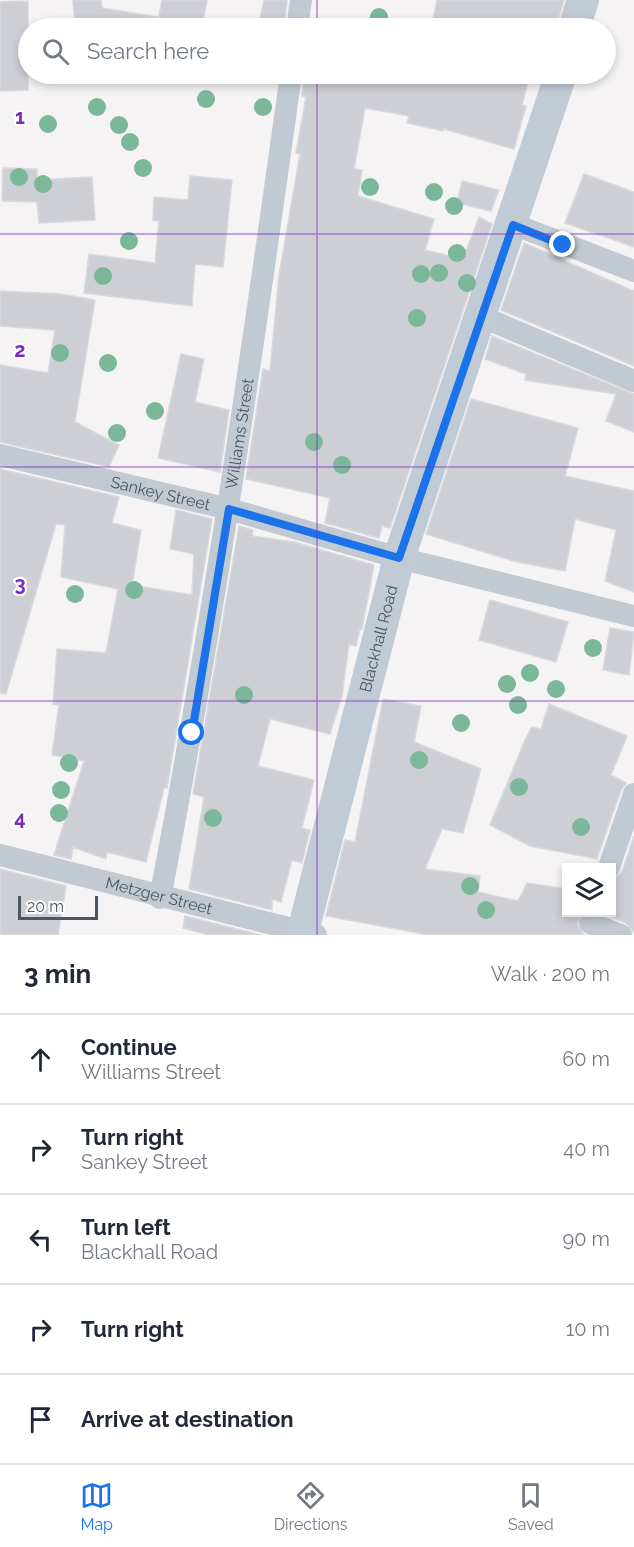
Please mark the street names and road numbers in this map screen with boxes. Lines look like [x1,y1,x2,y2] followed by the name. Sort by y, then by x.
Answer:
[222,376,258,491] street label: Williams Street
[109,472,213,514] street label: Sankey Street
[356,583,402,694] street label: Blackhall Road
[104,873,215,919] street label: Metzger Street

